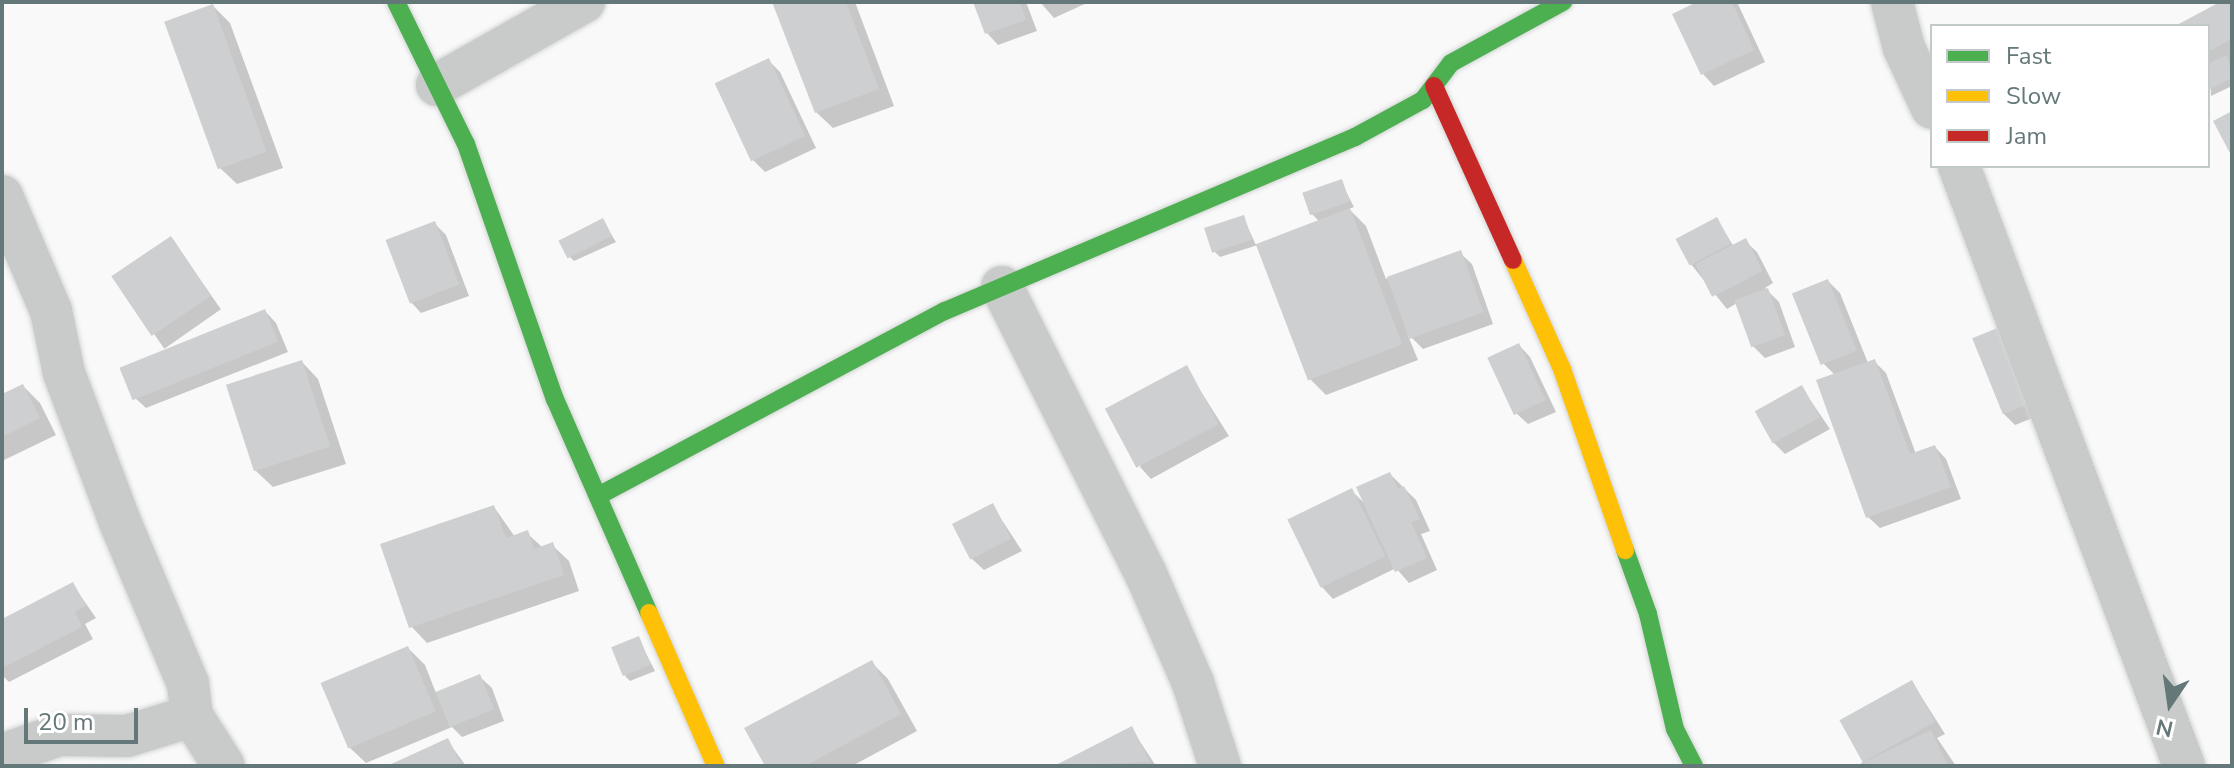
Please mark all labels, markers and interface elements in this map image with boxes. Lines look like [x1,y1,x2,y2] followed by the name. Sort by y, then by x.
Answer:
[1930,24,2210,168] legend
[2006,40,2051,72] text: Fast
[2006,80,2061,112] text: Slow
[2006,120,2047,152] text: Jam
[2130,664,2210,744] north arrow
[28,692,142,742] scale bar
[38,706,94,738] text: 20 m
[2153,711,2176,744] text: N

